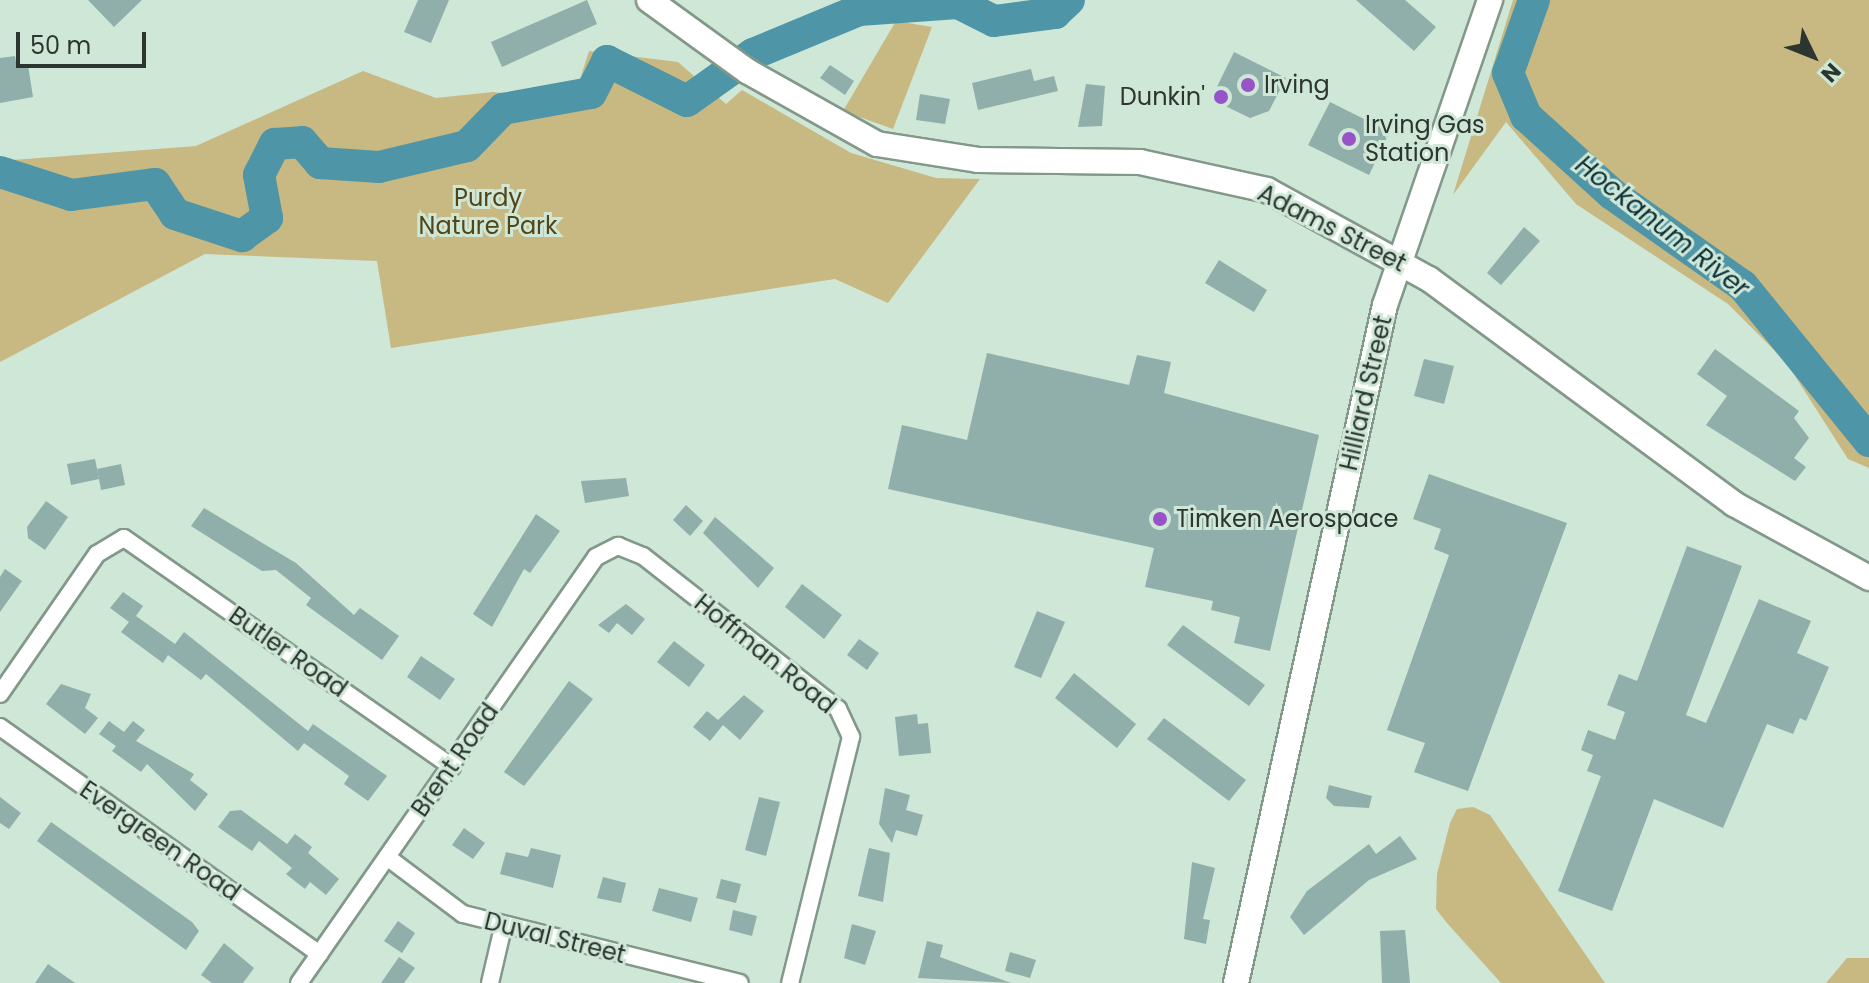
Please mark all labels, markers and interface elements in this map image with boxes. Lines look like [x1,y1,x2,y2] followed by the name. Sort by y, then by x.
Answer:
[20,16,150,66] scale bar
[1773,16,1853,96] north arrow
[30,29,91,62] text: 50 m
[1814,56,1848,89] text: N
[1264,71,1330,99] place label: Irving
[1239,76,1257,94] marker: Irving
[1120,83,1205,111] place label: Dunkin'
[1212,88,1230,106] marker: Dunkin'
[1365,111,1485,167] place label: Irving Gas Station
[1340,130,1358,148] marker: Irving Gas Station
[1569,150,1755,304] water label: Hockanum River
[1253,178,1411,278] street label: Adams Street
[419,184,557,240] park label: Purdy Nature Park
[1334,313,1398,473] street label: Hilliard Street
[1176,505,1398,533] place label: Timken Aerospace
[1151,510,1169,528] marker: Timken Aerospace
[689,588,841,720] street label: Hoffman Road
[223,601,353,703] street label: Butler Road
[406,698,504,822] street label: Brent Road
[74,775,246,907] street label: Evergreen Road
[481,907,629,969] street label: Duval Street

